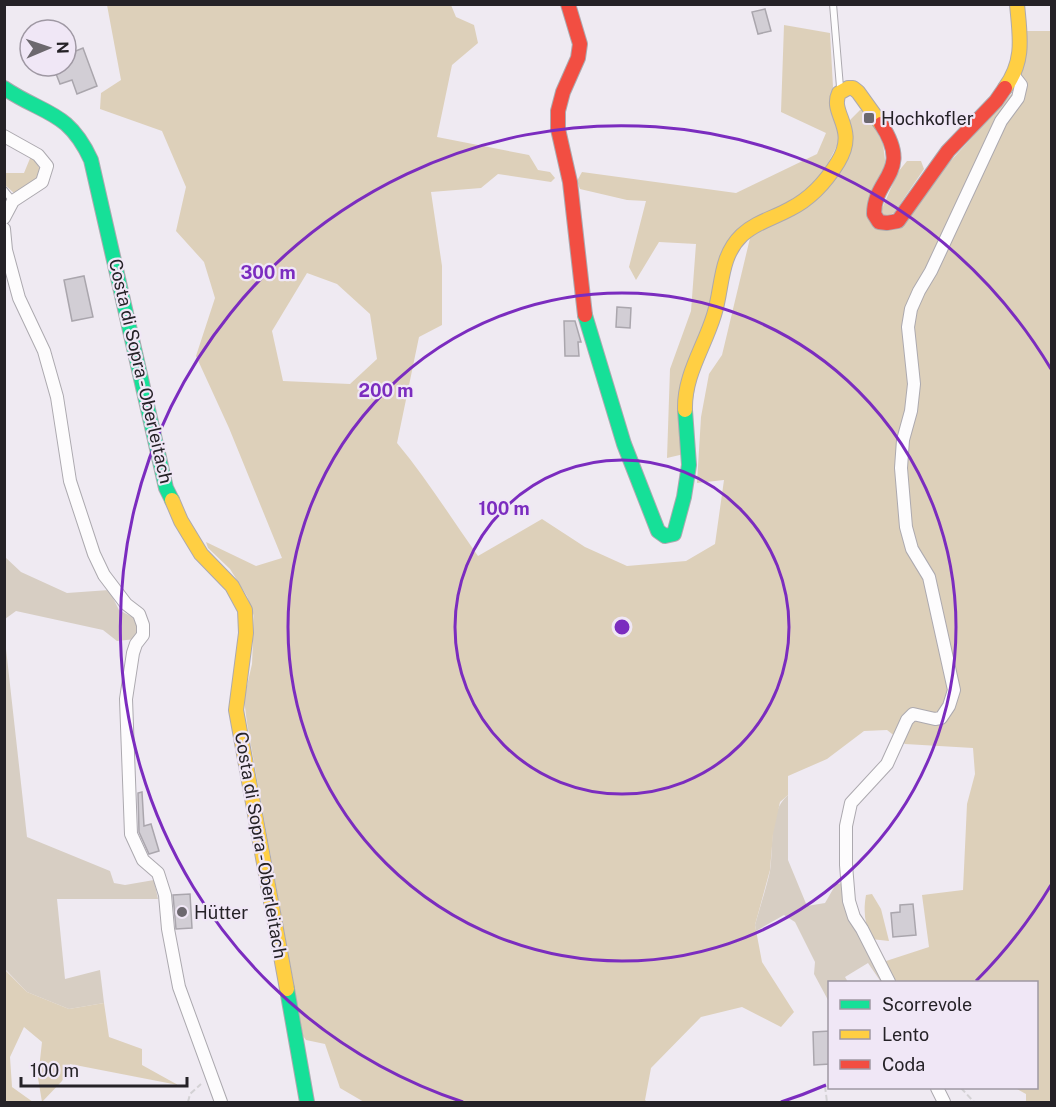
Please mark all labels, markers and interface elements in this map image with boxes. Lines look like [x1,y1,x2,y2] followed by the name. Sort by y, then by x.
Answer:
[18,18,78,78] north arrow
[53,41,72,54] text: N
[881,108,974,129] place label: Hochkofler
[862,111,876,125] marker: Hochkofler
[105,257,177,485] street label: Costa di Sopra - Oberleitach
[240,262,296,283] text: 300 m
[359,380,413,401] text: 200 m
[478,498,530,519] text: 100 m
[612,617,632,637] centre of rings
[231,730,291,960] street label: Costa di Sopra - Oberleitach
[194,902,248,923] place label: Hütter
[175,905,189,919] marker: Hütter
[828,981,1038,1089] legend
[882,994,972,1015] text: Scorrevole
[882,1024,929,1045] text: Lento
[21,1050,188,1088] scale bar
[882,1054,925,1075] text: Coda
[30,1060,79,1081] text: 100 m

